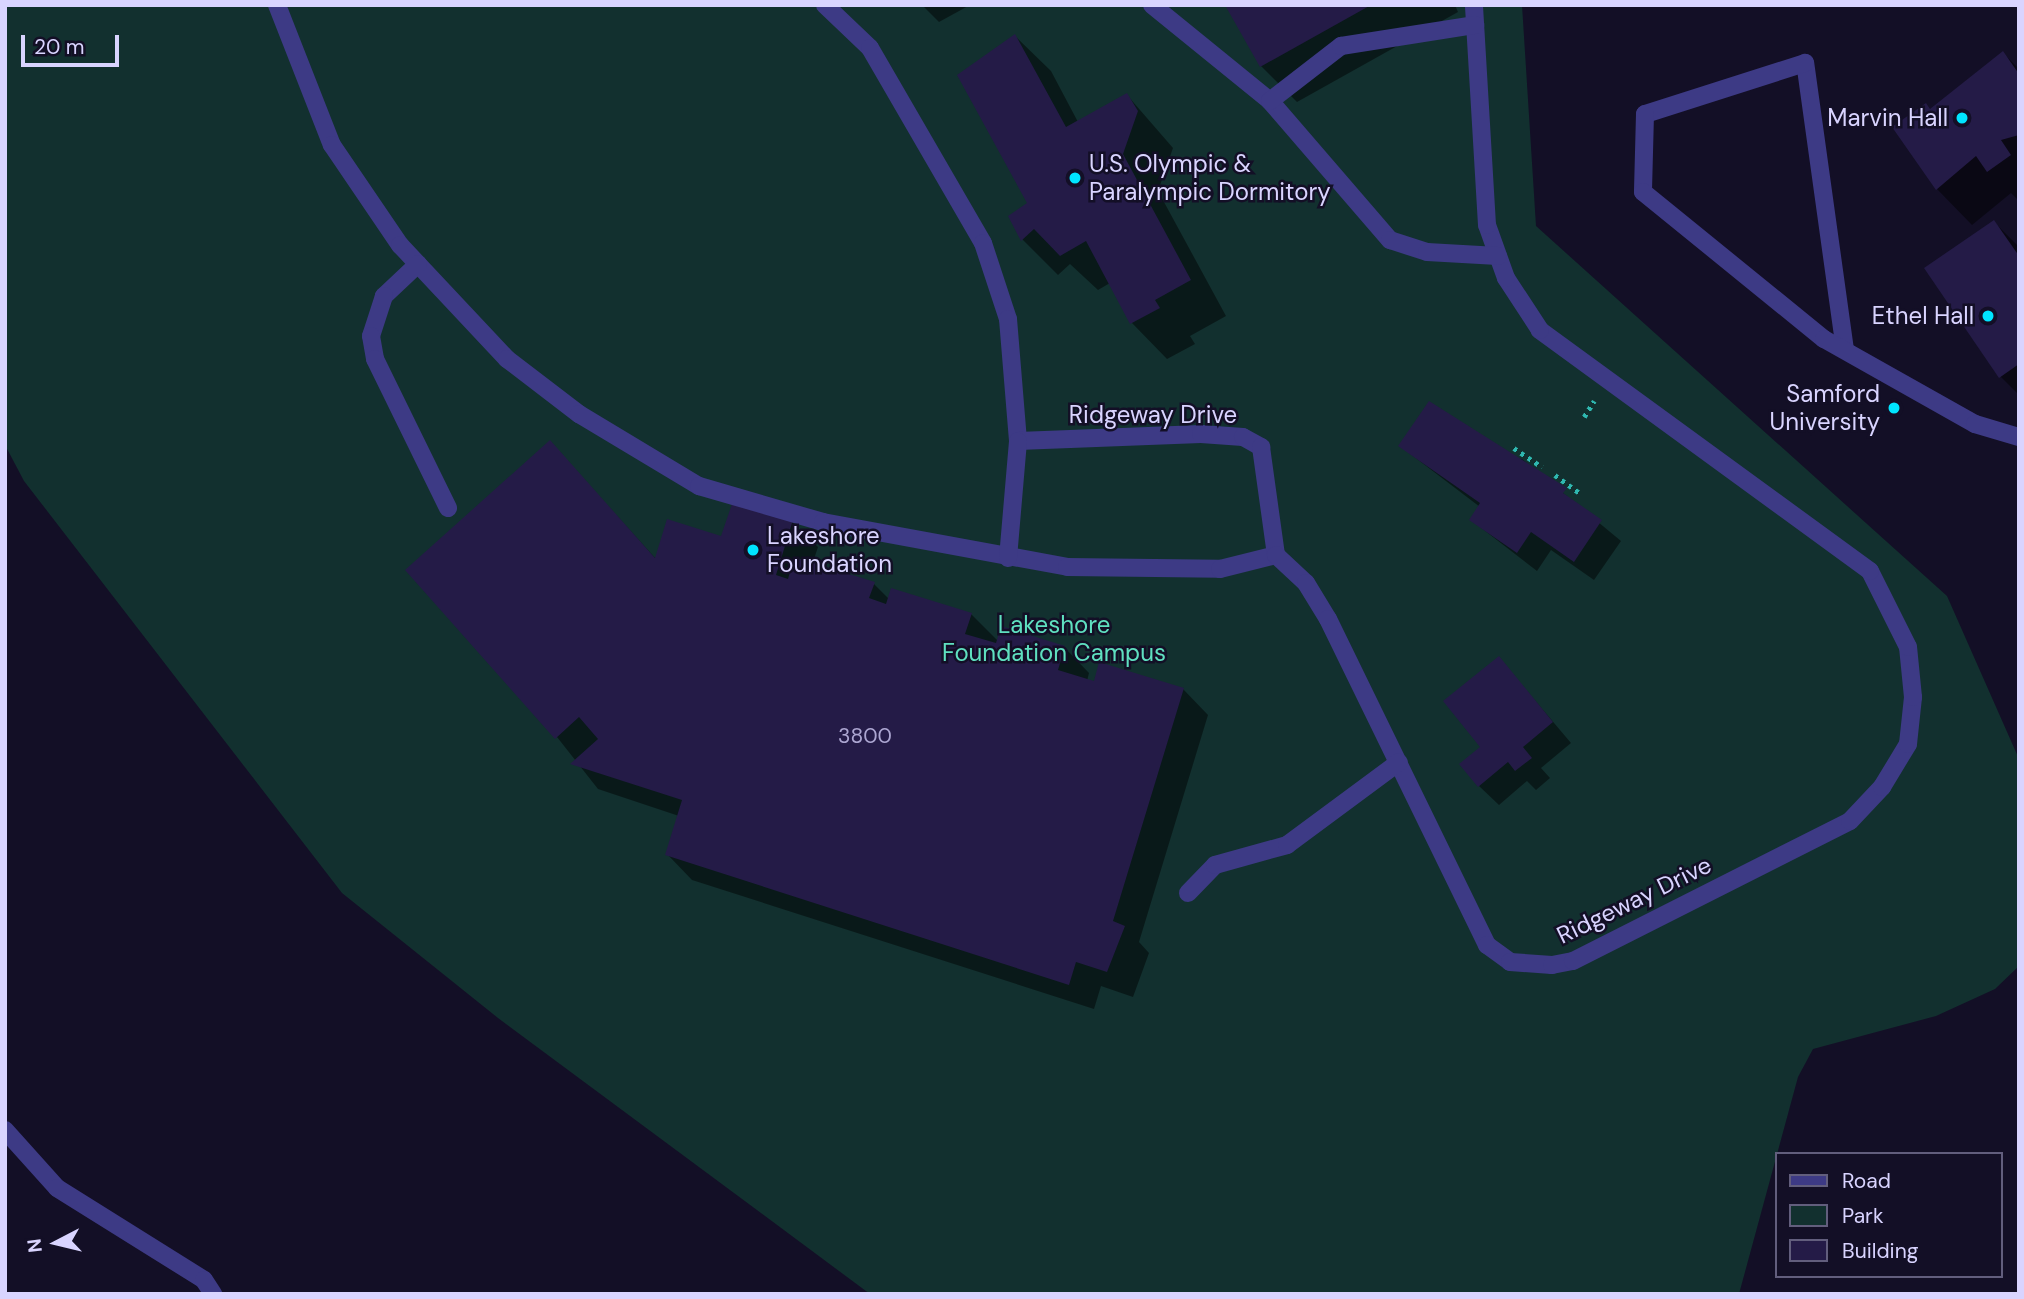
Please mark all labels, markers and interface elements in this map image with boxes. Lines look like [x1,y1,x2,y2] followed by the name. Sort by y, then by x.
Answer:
[24,21,122,65] scale bar
[34,33,85,61] text: 20 m
[1827,104,1948,132] place label: Marvin Hall
[1954,110,1970,126] marker: Marvin Hall
[1089,150,1331,206] place label: U.S. Olympic & Paralympic Dormitory
[1067,170,1083,186] marker: U.S. Olympic & Paralympic Dormitory
[1872,302,1974,330] place label: Ethel Hall
[1980,308,1996,324] marker: Ethel Hall
[1770,380,1880,436] place label: Samford University
[1886,400,1902,416] marker: Samford University
[1069,401,1237,429] street label: Ridgeway Drive
[767,522,892,578] place label: Lakeshore Foundation
[745,542,761,558] marker: Lakeshore Foundation
[942,611,1166,667] park label: Lakeshore Foundation Campus
[838,723,892,749] house number: 3800
[1552,850,1716,950] street label: Ridgeway Drive
[1776,1152,2003,1278] legend
[1842,1167,1891,1195] text: Road
[1842,1202,1883,1230] text: Park
[21,1208,91,1278] north arrow
[21,1237,48,1254] text: N
[1842,1237,1918,1265] text: Building

